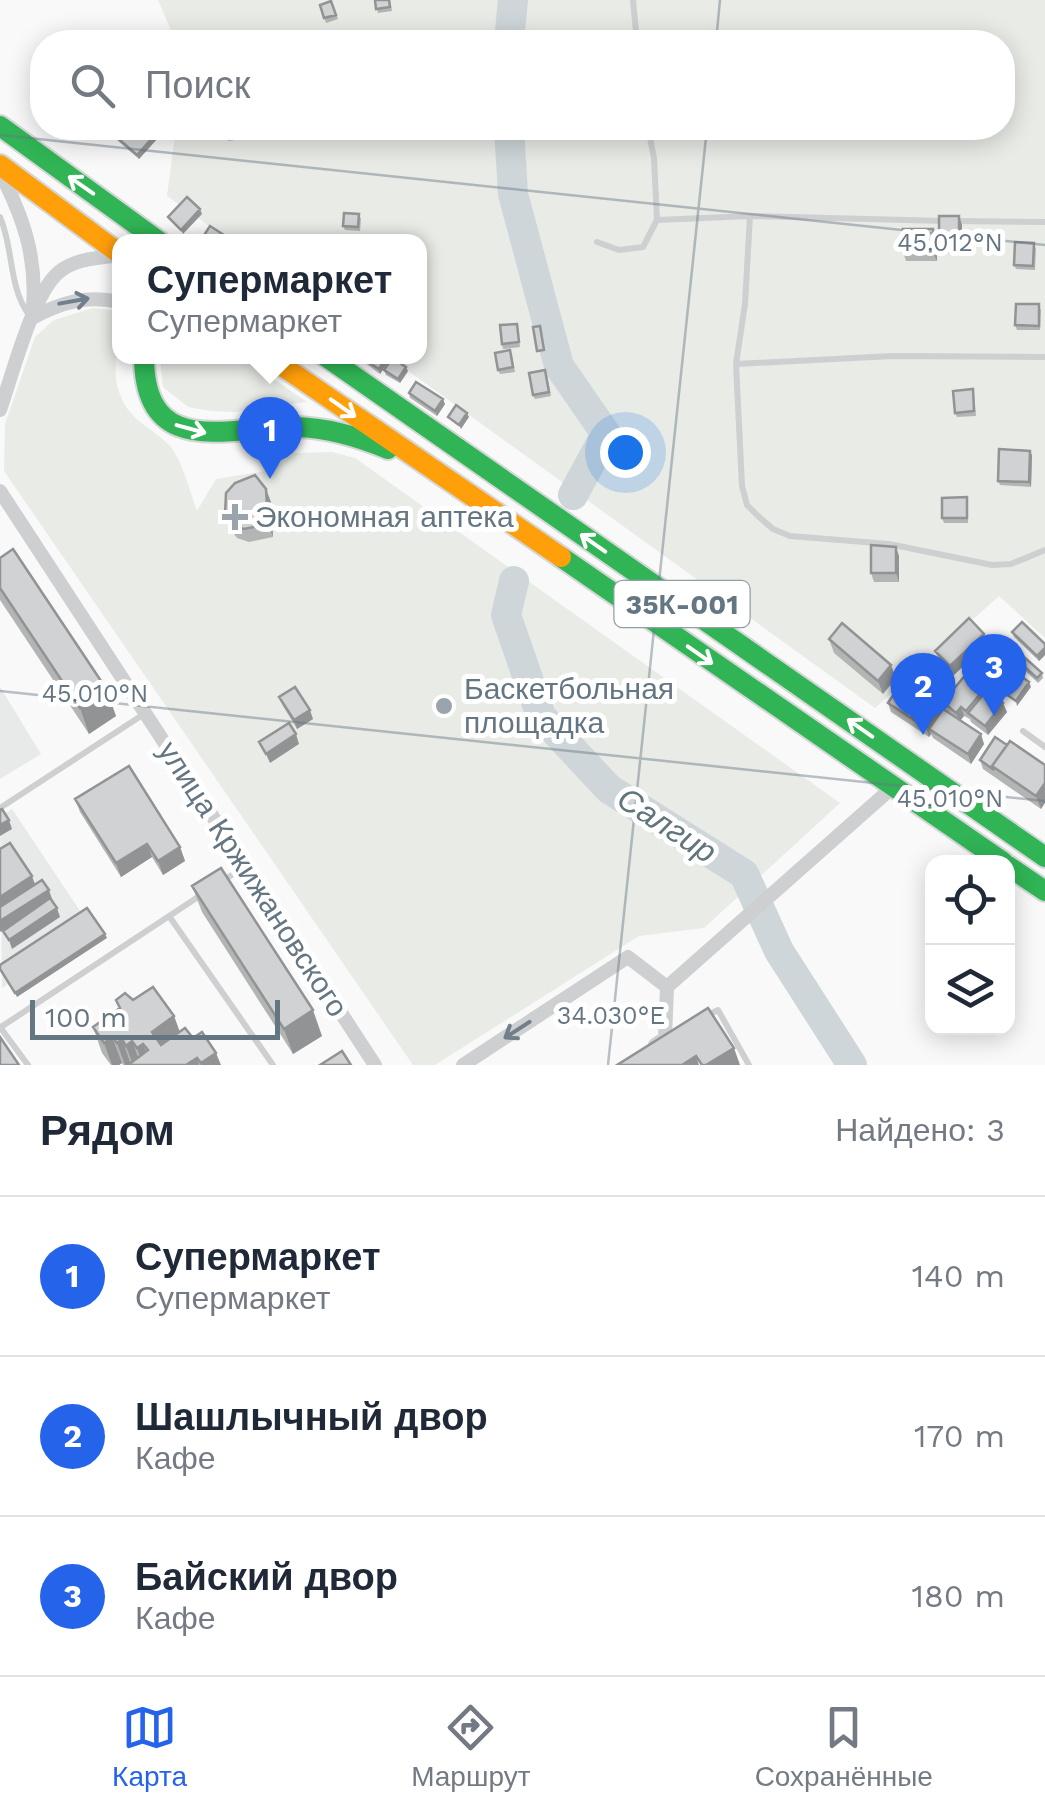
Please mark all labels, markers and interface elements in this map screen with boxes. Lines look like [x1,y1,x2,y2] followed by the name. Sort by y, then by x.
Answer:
[30,30,1015,140] search box
[65,58,120,113] icon: search
[145,63,250,107] text: Поиск
[68,175,95,196] one-way arrow
[897,228,1003,257] text: 45.012°N
[112,234,427,364] popup
[147,258,392,302] text: Супермаркет
[57,291,89,310] one-way arrow
[147,302,342,340] text: Супермаркет
[238,396,302,479] pin: 1
[329,397,357,418] one-way arrow
[175,420,206,439] one-way arrow
[600,427,651,478] your location
[255,499,514,534] place label: Экономная аптека
[224,506,246,528] marker: Экономная аптека
[580,533,608,554] one-way arrow
[614,581,750,627] road number: 35К-001
[962,634,1026,716] pin: 3
[686,644,714,665] one-way arrow
[890,652,956,735] pin: 2
[464,671,674,740] place label: Баскетбольная площадка
[42,679,148,708] text: 45.010°N
[433,695,455,717] marker: Баскетбольная площадка
[847,718,874,739] one-way arrow
[151,734,356,1023] street label: улица Кржижановского
[610,779,724,871] water label: Салгир
[897,784,1003,813] text: 45.010°N
[925,855,1015,1035] map controls
[925,855,1015,945] button: locate
[925,945,1015,1035] button: layers
[30,995,280,1040] scale bar
[45,1001,127,1034] text: 100 m
[557,1001,665,1030] text: 34.030°E
[503,1019,531,1040] one-way arrow
[40,1106,175,1155] text: Рядом
[835,1111,1005,1149] text: Найдено: 3
[135,1235,381,1279] text: Супермаркет
[66,1257,79,1295] text: 1
[912,1257,1005,1295] text: 140 m
[135,1279,330,1317] text: Супермаркет
[135,1395,488,1439] text: Шашлычный двор
[63,1417,82,1455] text: 2
[914,1417,1005,1455] text: 170 m
[135,1439,216,1477] text: Кафе
[135,1555,398,1599] text: Байский двор
[63,1577,82,1615] text: 3
[911,1577,1005,1615] text: 180 m
[135,1599,216,1637] text: Кафе
[112,1700,187,1793] tab: Карта
[411,1700,530,1793] tab: Маршрут
[755,1700,933,1793] tab: Сохранённые

